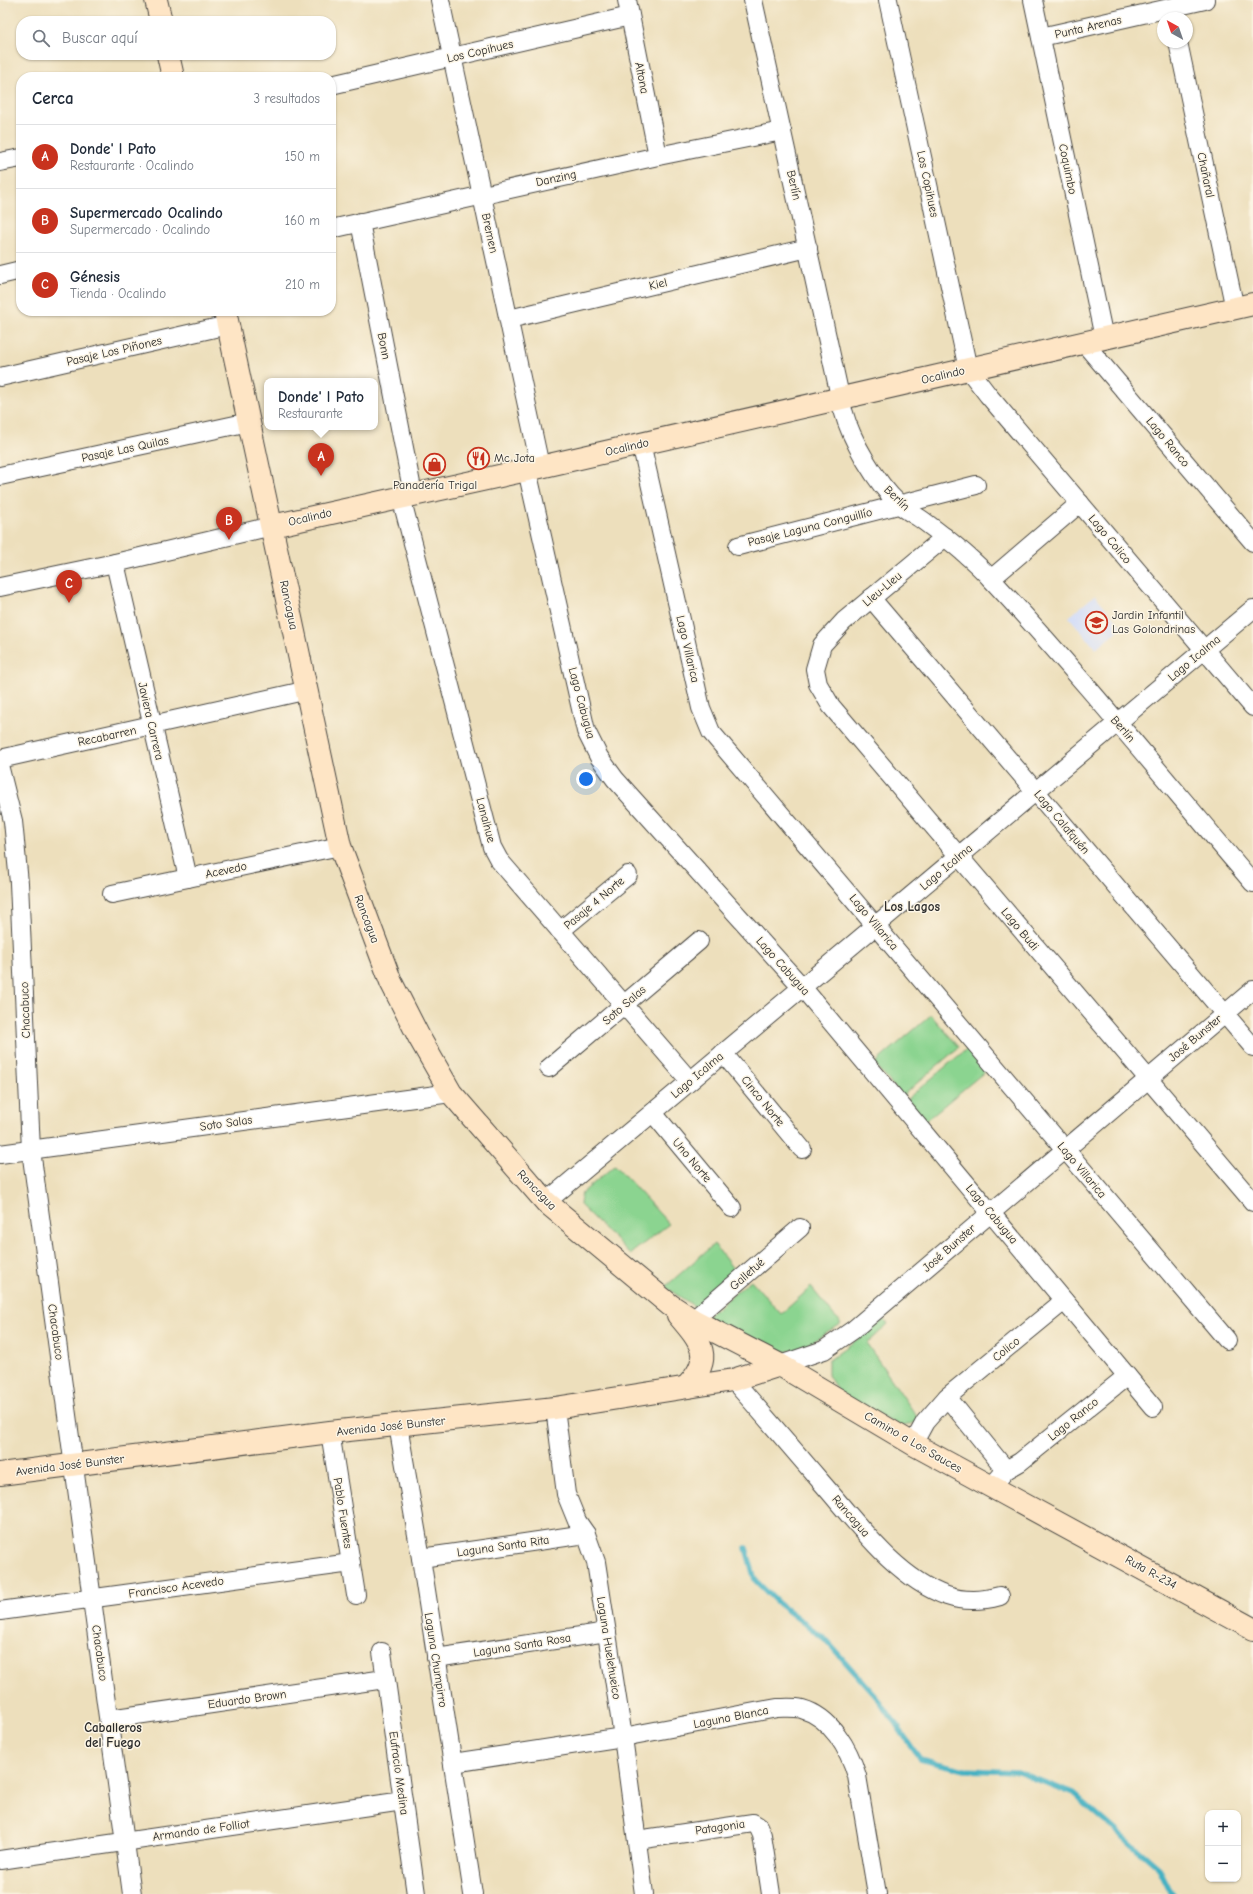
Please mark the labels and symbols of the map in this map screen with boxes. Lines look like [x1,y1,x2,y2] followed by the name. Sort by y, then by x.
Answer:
[1157,12,1193,48] north arrow
[1053,13,1123,41] street label: Punta Arenas
[446,37,514,65] street label: Los Copihues
[632,61,652,95] street label: Altona
[1056,142,1080,196] street label: Coquimbo
[914,150,942,218] street label: Los Copihues
[1194,151,1218,199] street label: Chañaral
[534,167,578,189] street label: Danzing
[784,169,804,201] street label: Berlín
[479,212,501,254] street label: Bremen
[648,275,668,293] street label: Kiel
[375,331,393,361] street label: Bonn
[65,333,163,369] street label: Pasaje Los Piñones
[920,363,966,387] street label: Ocalindo
[1143,414,1193,470] street label: Lago Ranco
[80,433,170,465] street label: Pasaje Las Quilas
[604,435,650,459] street label: Ocalindo
[308,443,334,476] pin: A
[465,445,491,471] restaurant icon: Mc Jota
[422,451,448,477] shop icon: Panadería Trigal
[494,451,535,465] place label: Mc Jota
[393,478,477,492] place label: Panadería Trigal
[881,482,913,514] street label: Berlín
[287,505,333,529] street label: Ocalindo
[746,505,874,549] street label: Pasaje Laguna Conguillío
[216,507,242,540] pin: B
[1085,512,1135,566] street label: Lago Colico
[860,569,904,609] street label: Lleu-Lleu
[56,570,82,603] pin: C
[277,579,301,631] street label: Rancagua
[1112,608,1195,636] place label: Jardin Infantil Las Golondrinas
[1083,609,1109,635] school or university icon: Jardin Infantil Las Golondrinas
[673,614,703,684] street label: Lago Villarica
[1165,632,1223,684] street label: Lago Icalma
[566,666,598,740] street label: Lago Cabugua
[135,681,167,761] street label: Javiera Carrera
[1108,713,1138,745] street label: Berlín
[76,723,138,749] street label: Recabarren
[576,769,596,789] your location
[1031,787,1093,857] street label: Lago Calafquén
[473,796,499,844] street label: Lanalhue
[917,841,975,893] street label: Lago Icalma
[204,859,248,881] street label: Acevedo
[561,874,627,932] street label: Pasaje 4 Norte
[847,891,901,953] street label: Lago Villarica
[351,893,383,945] street label: Rancagua
[884,899,941,914] district label: Los Lagos
[998,905,1042,953] street label: Lago Budi
[753,934,813,998] street label: Lago Cabugua
[17,981,33,1039] street label: Chacabuco
[599,982,649,1028] street label: Soto Salas
[1165,1011,1225,1065] street label: José Bunster
[668,1049,726,1101] street label: Lago Icalma
[738,1073,788,1129] street label: Cinco Norte
[199,1112,253,1134] street label: Soto Salas
[669,1135,715,1185] street label: Uno Norte
[1055,1139,1109,1201] street label: Lago Villarica
[514,1167,560,1213] street label: Rancagua
[963,1181,1021,1247] street label: Lago Cabugua
[920,1221,979,1275] street label: José Bunster
[727,1255,767,1293] street label: Galletué
[45,1303,67,1361] street label: Chacabuco
[989,1334,1023,1364] street label: Colico
[1045,1394,1101,1444] street label: Lago Ranco
[862,1408,964,1476] street label: Camino a Los Sauces
[336,1413,446,1439] street label: Avenida José Bunster
[15,1451,125,1479] street label: Avenida José Bunster
[330,1477,356,1549] street label: Pablo Fuentes
[829,1492,873,1540] street label: Rancagua
[456,1533,550,1559] street label: Laguna Santa Rita
[1123,1552,1179,1592] street label: Ruta R-234
[127,1573,225,1601] street label: Francisco Acevedo
[594,1595,624,1701] street label: Laguna Huelehueico
[422,1612,450,1708] street label: Laguna Chumpirro
[89,1624,111,1682] street label: Chacabuco
[472,1630,572,1660] street label: Laguna Santa Rosa
[207,1687,287,1711] street label: Eduardo Brown
[692,1703,770,1731] street label: Laguna Blanca
[84,1720,142,1750] district label: Caballeros del Fuego
[386,1730,412,1816] street label: Eufracio Medina
[152,1816,251,1844] street label: Armando de Folliot
[694,1817,746,1837] street label: Patagonia

